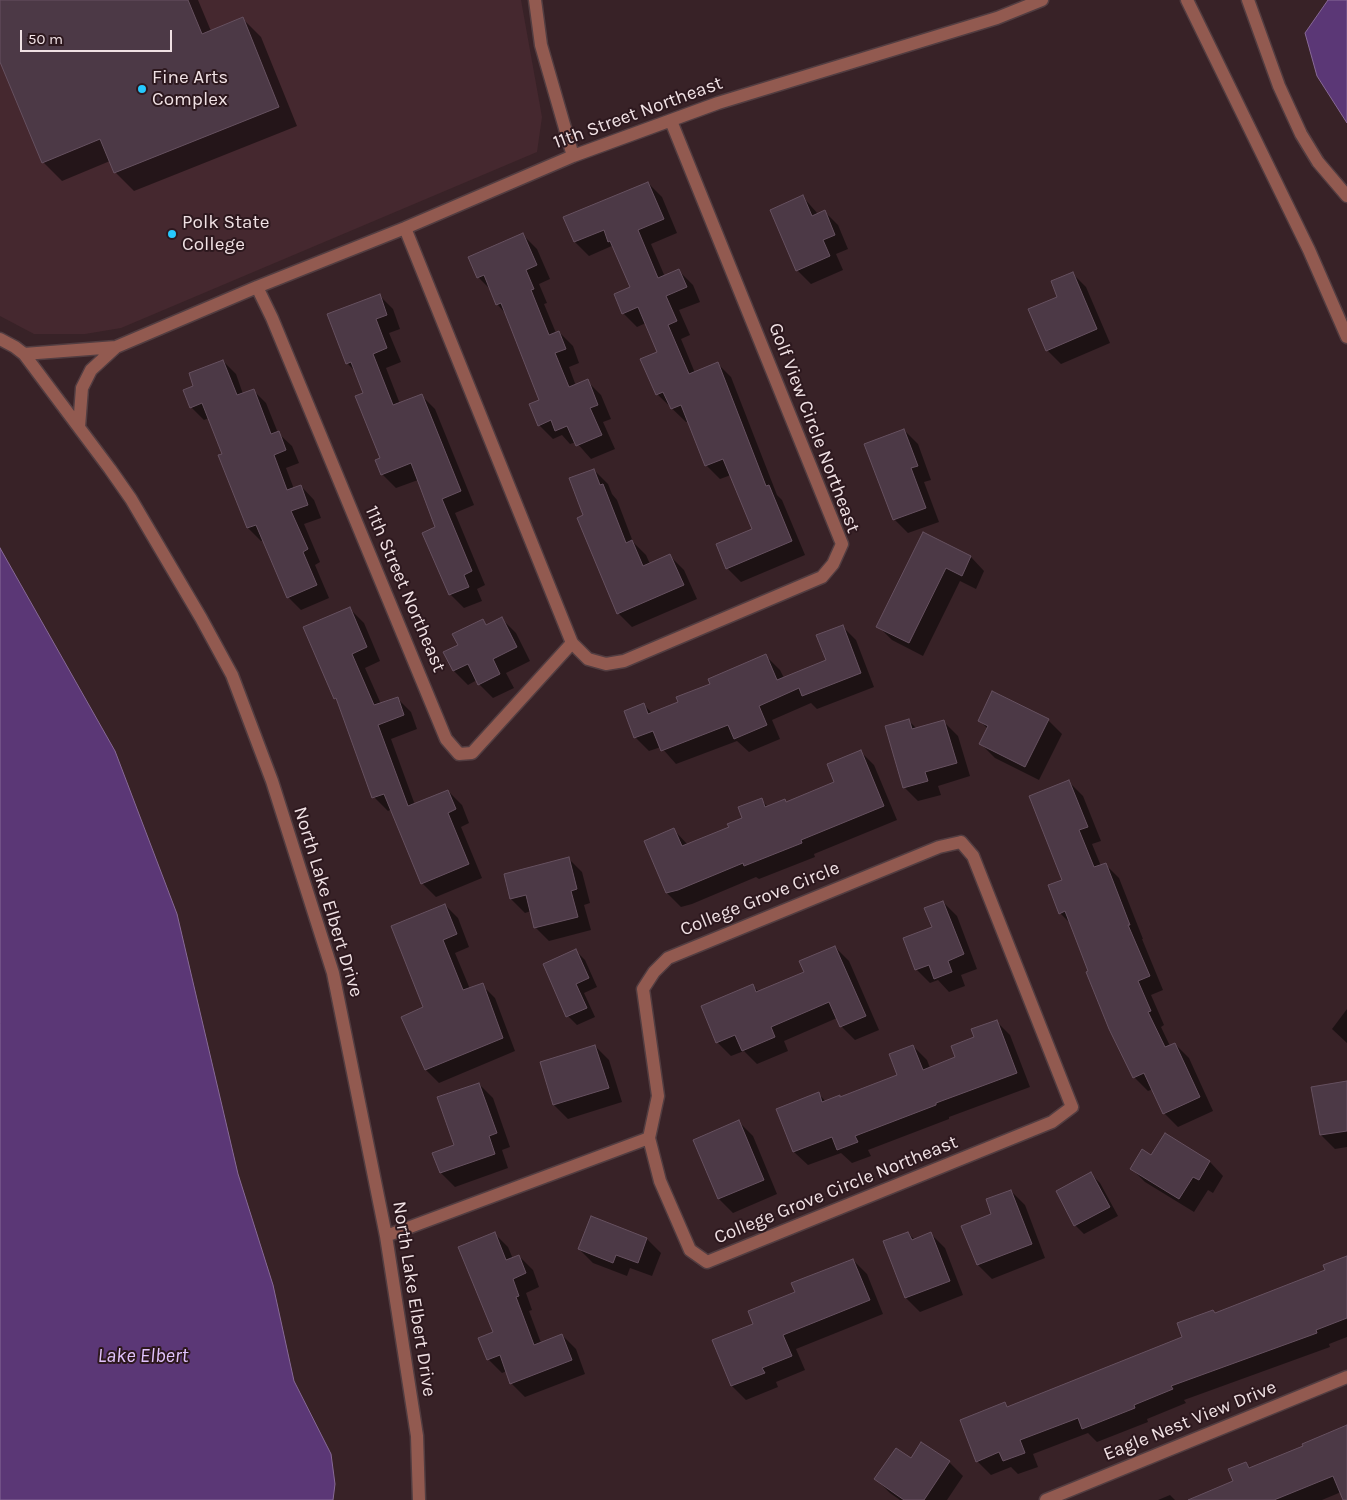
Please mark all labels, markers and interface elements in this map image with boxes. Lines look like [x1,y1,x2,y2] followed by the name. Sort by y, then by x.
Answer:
[22,20,175,52] scale bar
[28,30,63,48] text: 50 m
[152,67,228,111] place label: Fine Arts Complex
[550,72,726,154] street label: 11th Street Northeast
[136,83,148,95] marker: Fine Arts Complex
[182,212,269,256] place label: Polk State College
[166,228,178,240] marker: Polk State College
[763,320,865,536] street label: Golf View Circle Northeast
[360,502,450,676] street label: 11th Street Northeast
[288,804,368,1000] street label: North Lake Elbert Drive
[677,857,843,941] street label: College Grove Circle
[711,1131,961,1249] street label: College Grove Circle Northeast
[387,1200,441,1398] street label: North Lake Elbert Drive
[98,1344,188,1368] water label: Lake Elbert
[1100,1376,1280,1466] street label: Eagle Nest View Drive

